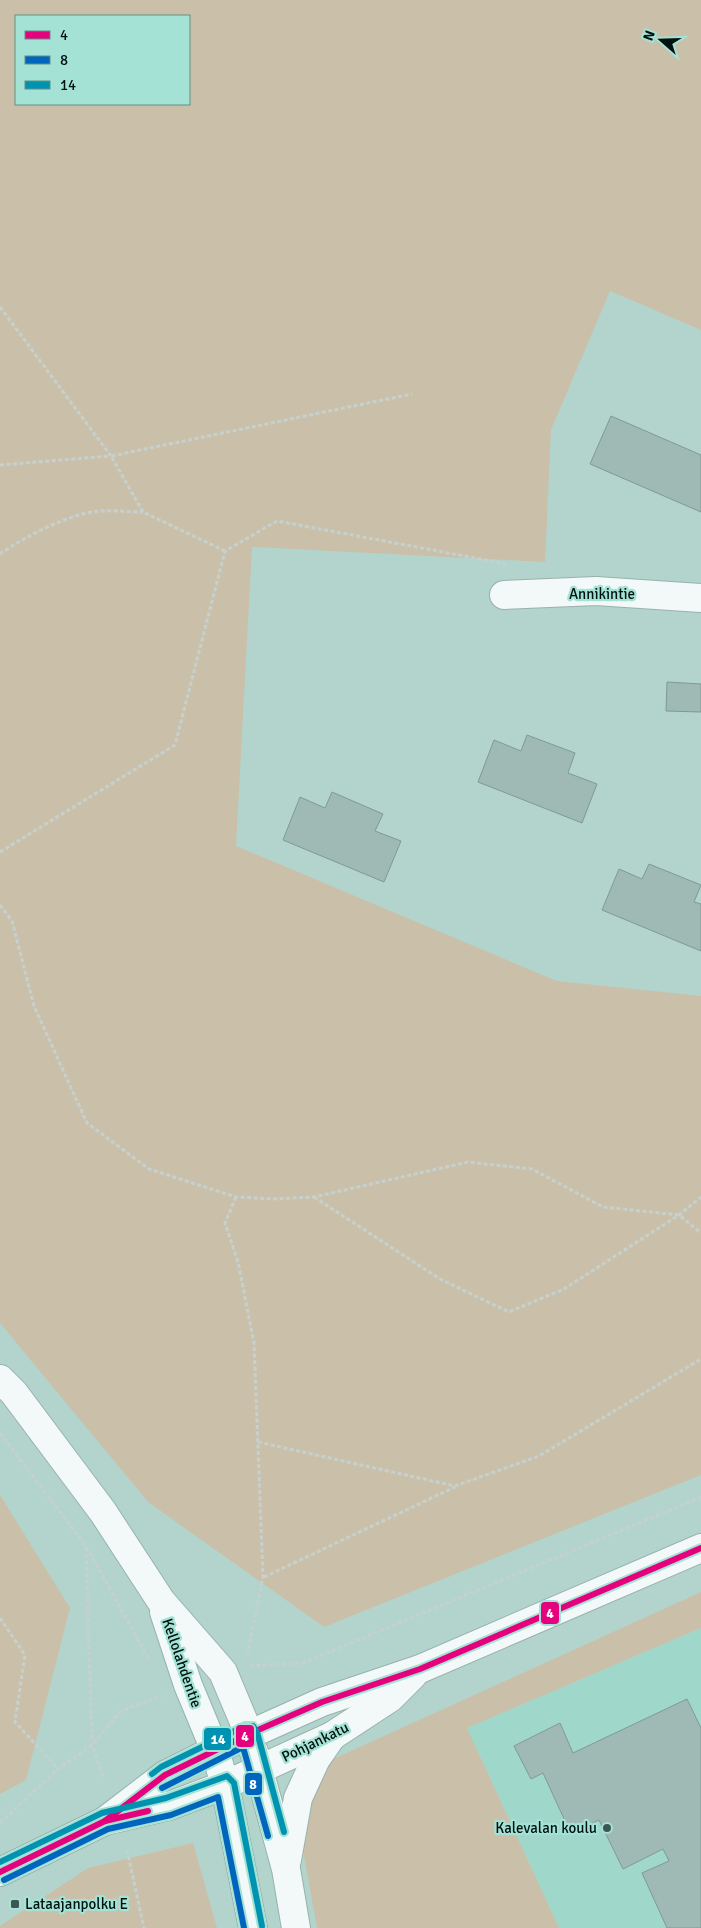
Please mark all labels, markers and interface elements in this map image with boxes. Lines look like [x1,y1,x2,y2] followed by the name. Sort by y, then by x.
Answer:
[15,15,190,105] legend
[636,15,686,65] north arrow
[60,26,68,44] text: 4
[640,28,659,43] text: N
[60,51,68,69] text: 8
[60,76,76,94] text: 14
[569,585,635,603] street label: Annikintie
[540,1601,560,1625] line badge: 4
[546,1605,554,1622] text: 4
[158,1616,206,1710] street label: Kellolahdentie
[278,1718,352,1766] street label: Pohjankatu
[235,1724,255,1748] line badge: 4
[203,1727,232,1751] line badge: 14
[241,1728,249,1745] text: 4
[210,1731,226,1748] text: 14
[244,1772,263,1796] line badge: 8
[249,1776,257,1793] text: 8
[495,1819,597,1837] place label: Kalevalan koulu
[601,1822,613,1834] marker: Kalevalan koulu
[25,1895,128,1913] place label: Lataajanpolku E
[9,1898,21,1910] marker: Lataajanpolku E

